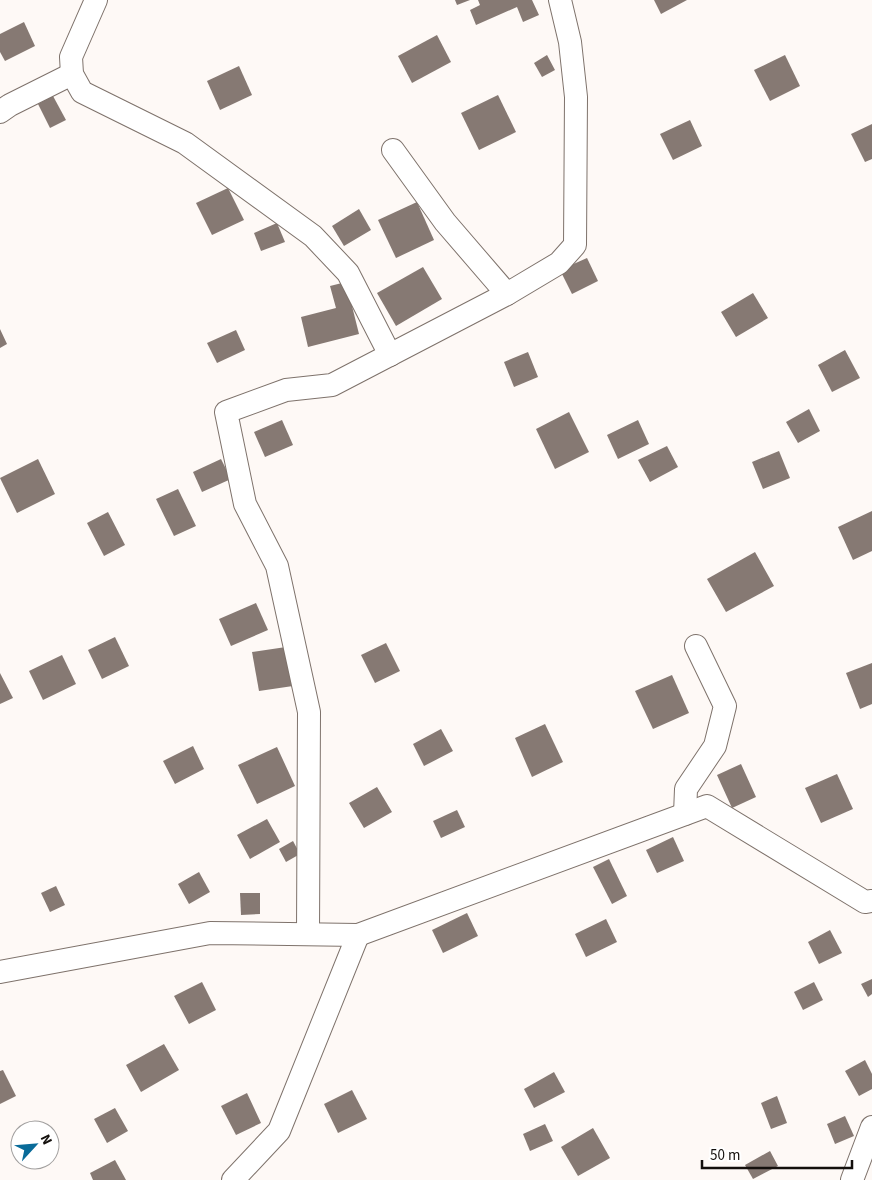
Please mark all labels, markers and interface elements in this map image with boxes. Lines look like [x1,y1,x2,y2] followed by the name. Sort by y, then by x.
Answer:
[10,1120,60,1170] north arrow
[35,1131,57,1148] text: N
[702,1138,852,1170] scale bar
[710,1145,740,1166] text: 50 m

